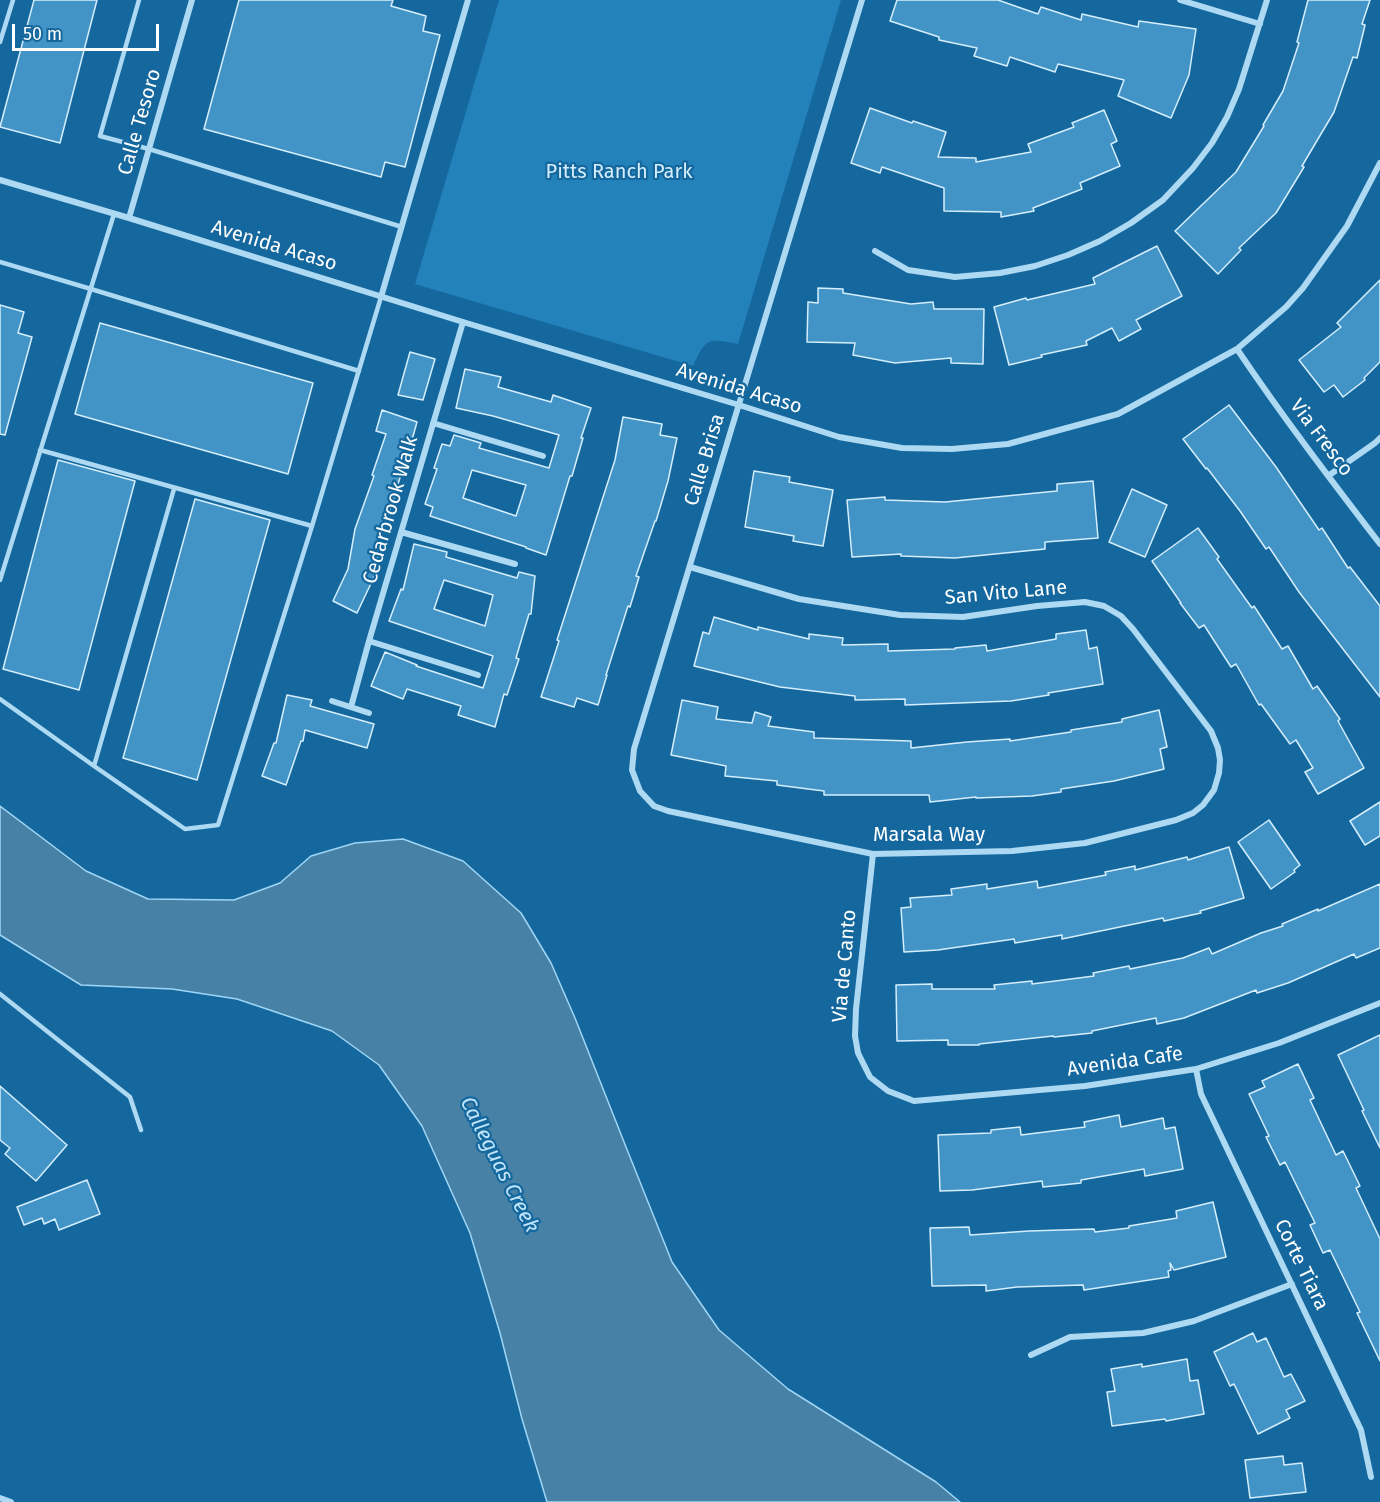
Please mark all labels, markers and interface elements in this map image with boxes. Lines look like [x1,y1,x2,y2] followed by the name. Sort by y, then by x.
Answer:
[15,12,162,50] scale bar
[23,23,62,45] text: 50 m
[113,66,167,178] street label: Calle Tesoro
[546,160,692,184] park label: Pitts Ranch Park
[208,215,340,277] street label: Avenida Acaso
[673,358,805,420] street label: Avenida Acaso
[1284,395,1358,481] street label: Via Fresco
[680,411,730,509] street label: Calle Brisa
[358,433,424,587] street label: Cedarbrook Walk
[944,576,1068,610] street label: San Vito Lane
[873,823,985,847] street label: Marsala Way
[828,909,862,1023] street label: Via de Canto
[1065,1042,1185,1082] street label: Avenida Cafe
[454,1093,544,1237] water label: Calleguas Creek
[1269,1216,1333,1314] street label: Corte Tiara

